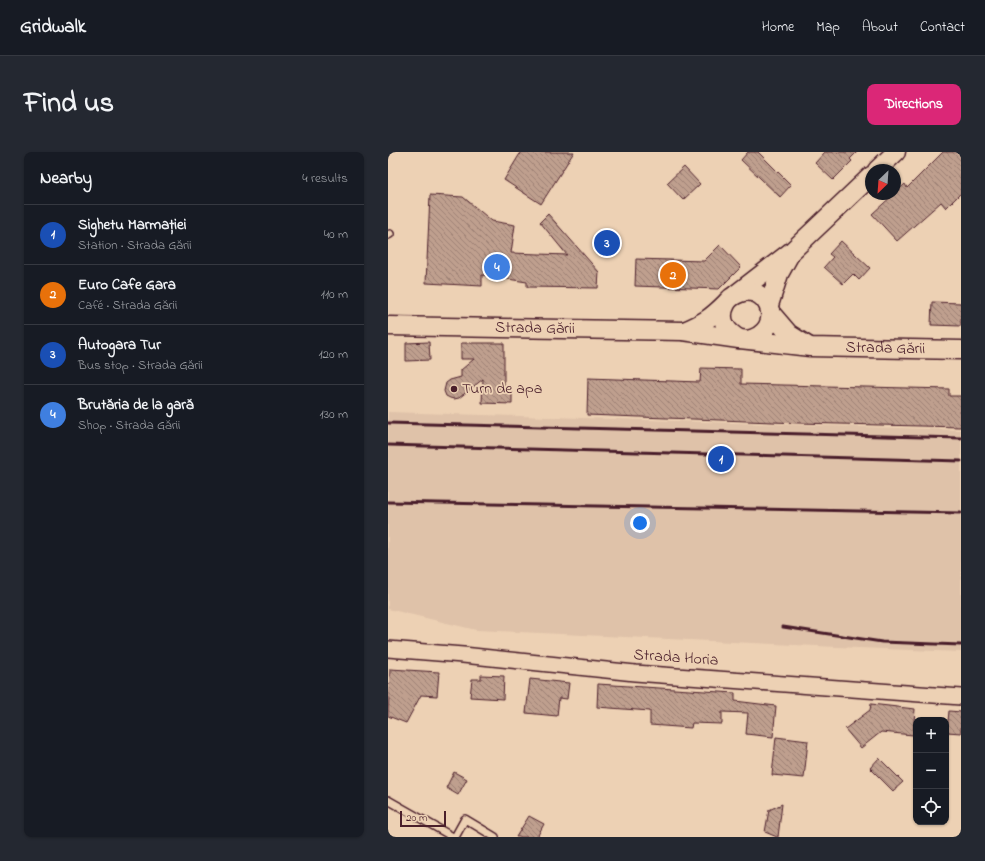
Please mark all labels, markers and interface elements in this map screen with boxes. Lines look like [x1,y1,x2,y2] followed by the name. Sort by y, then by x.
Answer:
[20,14,86,41] text: Gridwalk
[762,17,794,38] text: Home
[816,17,840,38] text: Map
[862,17,898,38] text: About
[920,17,965,38] text: Contact
[24,84,114,125] text: Find us
[867,84,961,125] button: Directions
[865,164,901,200] north arrow
[40,166,92,191] text: Nearby
[302,169,348,188] text: 4 results
[78,214,186,236] text: Sighetu Marmației
[51,225,55,244] text: 1
[324,225,348,244] text: 40 m
[594,228,620,258] pin: 3
[78,236,192,255] text: Station · Strada Gării
[484,252,510,282] pin: 4
[660,260,686,290] pin: 2
[78,274,176,296] text: Euro Cafe Gara
[50,285,56,304] text: 2
[321,285,348,304] text: 110 m
[78,296,177,315] text: Café · Strada Gării
[495,316,575,341] street label: Strada Gării
[78,334,161,356] text: Autogara Tur
[845,336,926,361] street label: Strada Gării
[50,345,56,364] text: 3
[318,345,348,364] text: 120 m
[78,356,203,375] text: Bus stop · Strada Gării
[462,377,542,401] place label: Turn de apa
[449,384,459,394] marker: Turn de apa
[78,394,193,416] text: Brutăria de la gară
[50,405,56,424] text: 4
[320,405,348,424] text: 130 m
[78,416,180,435] text: Shop · Strada Gării
[708,444,734,474] pin: 1
[630,513,650,533] your location
[633,643,719,673] street label: Strada Horia
[913,717,949,825] map controls
[913,717,949,753] button: +
[913,753,949,789] button: −
[913,789,949,825] button: locate
[400,809,446,828] scale bar
[406,810,428,826] text: 20 m

